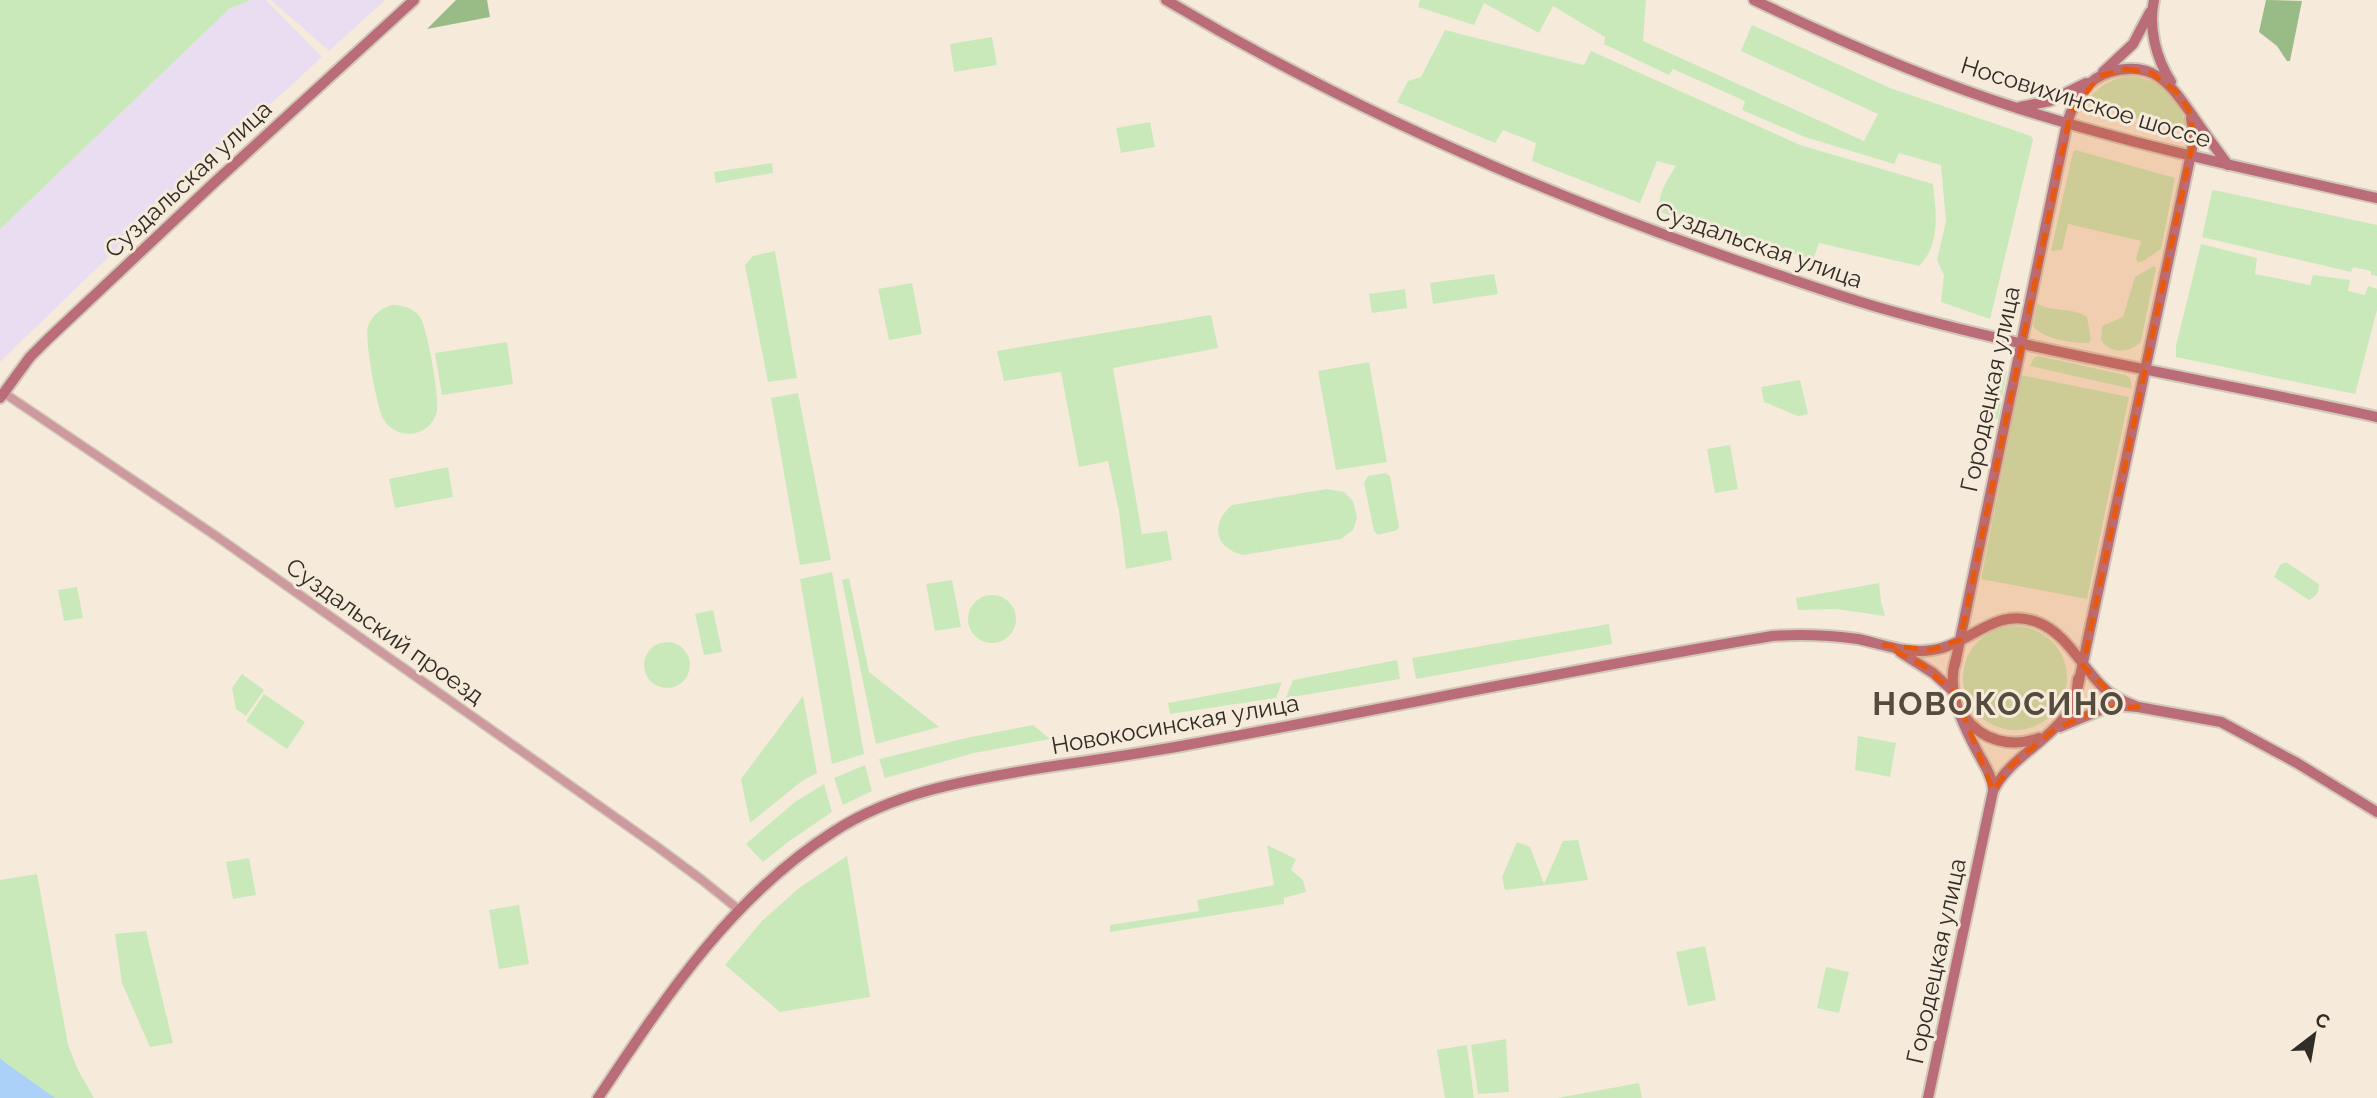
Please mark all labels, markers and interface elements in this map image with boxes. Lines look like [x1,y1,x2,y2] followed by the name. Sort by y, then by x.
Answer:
[1958,50,2214,154] street label: Носовихинское шоссе
[99,94,277,264] street label: Суздальская улица
[1652,196,1866,294] street label: Суздальская улица
[1954,284,2026,494] street label: Городецкая улица
[280,552,490,710] street label: Суздальский проезд
[1872,685,2126,722] district label: НОВОКОСИНО
[1049,688,1301,760] street label: Новокосинская улица
[1900,856,1972,1066] street label: Городецкая улица
[2279,1000,2349,1070] north arrow
[2311,1008,2334,1033] text: С

